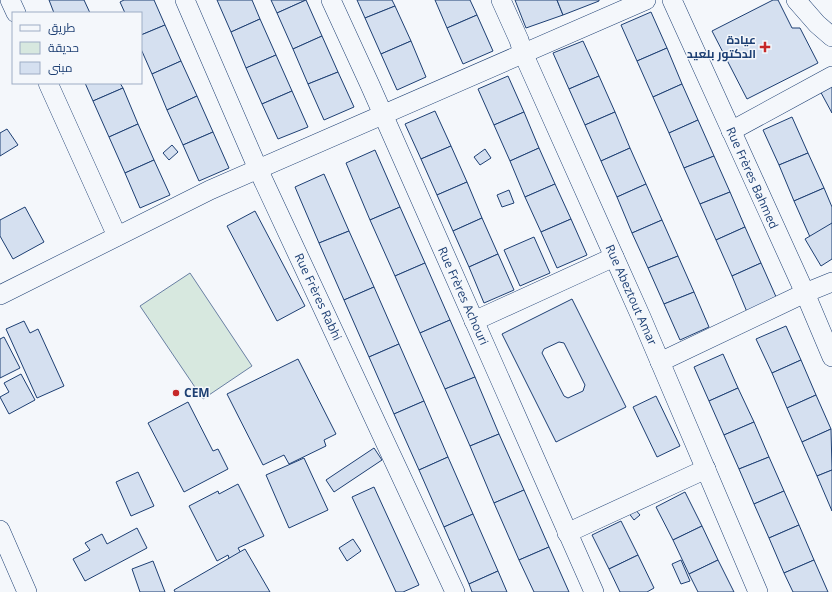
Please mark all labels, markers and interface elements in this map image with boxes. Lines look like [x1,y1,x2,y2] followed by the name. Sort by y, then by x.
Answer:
[12,12,142,84] legend
[48,19,76,36] text: طريق
[687,31,756,62] place label: عيادة الدكتور بلعيد
[48,39,79,56] text: حديقة
[759,41,771,53] marker: عيادة الدكتور بلعيد
[48,59,73,76] text: مبنى
[722,124,783,231] street label: Rue Frères Bahmed
[602,242,661,348] street label: Rue Abeztout Amar
[434,244,493,348] street label: Rue Frères Achouri
[291,250,346,343] street label: Rue Frères Rabhi
[184,384,210,401] place label: CEM
[171,388,181,398] marker: CEM

